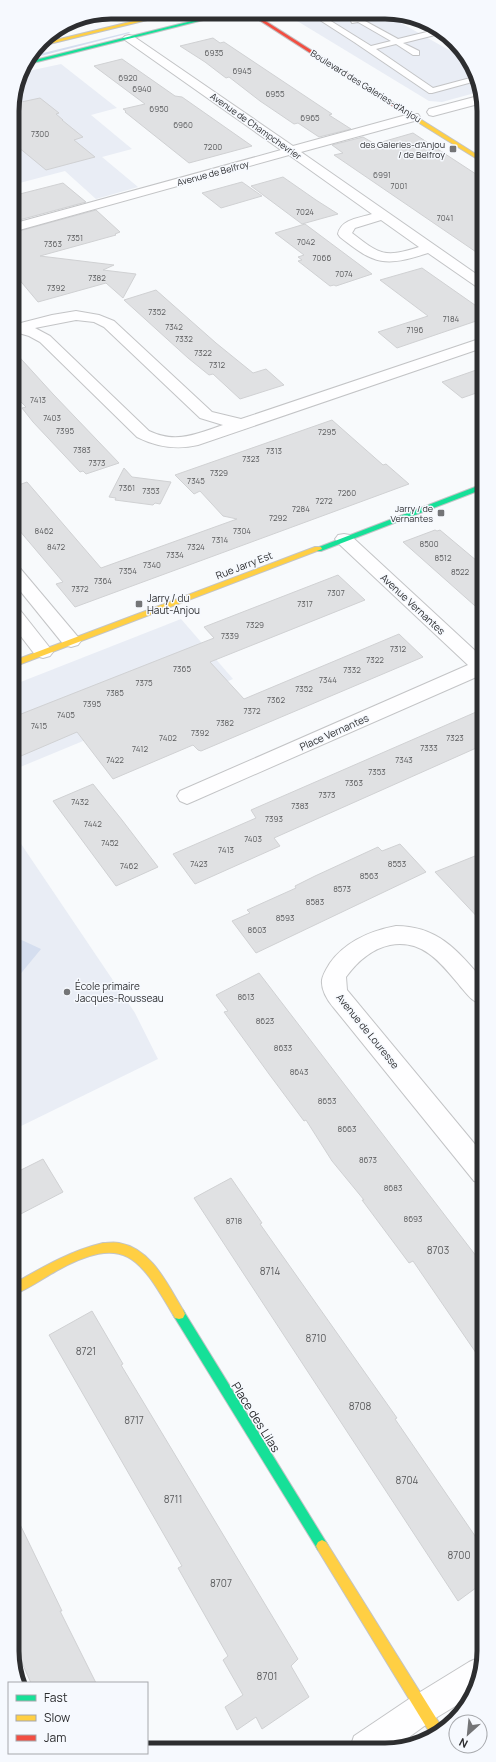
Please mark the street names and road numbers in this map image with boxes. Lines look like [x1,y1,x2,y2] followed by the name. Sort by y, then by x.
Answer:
[308,47,424,125] street label: Boulevard des Galeries-d'Anjou
[208,90,305,163] street label: Avenue de Champchevrier
[176,157,251,189] street label: Avenue de Belfroy
[214,548,274,582] street label: Rue Jarry Est
[378,570,448,638] street label: Avenue Vernantes
[297,710,371,754] street label: Place Vernantes
[333,991,403,1072] street label: Avenue de Louresse
[228,1379,284,1455] street label: Place des Lilas

